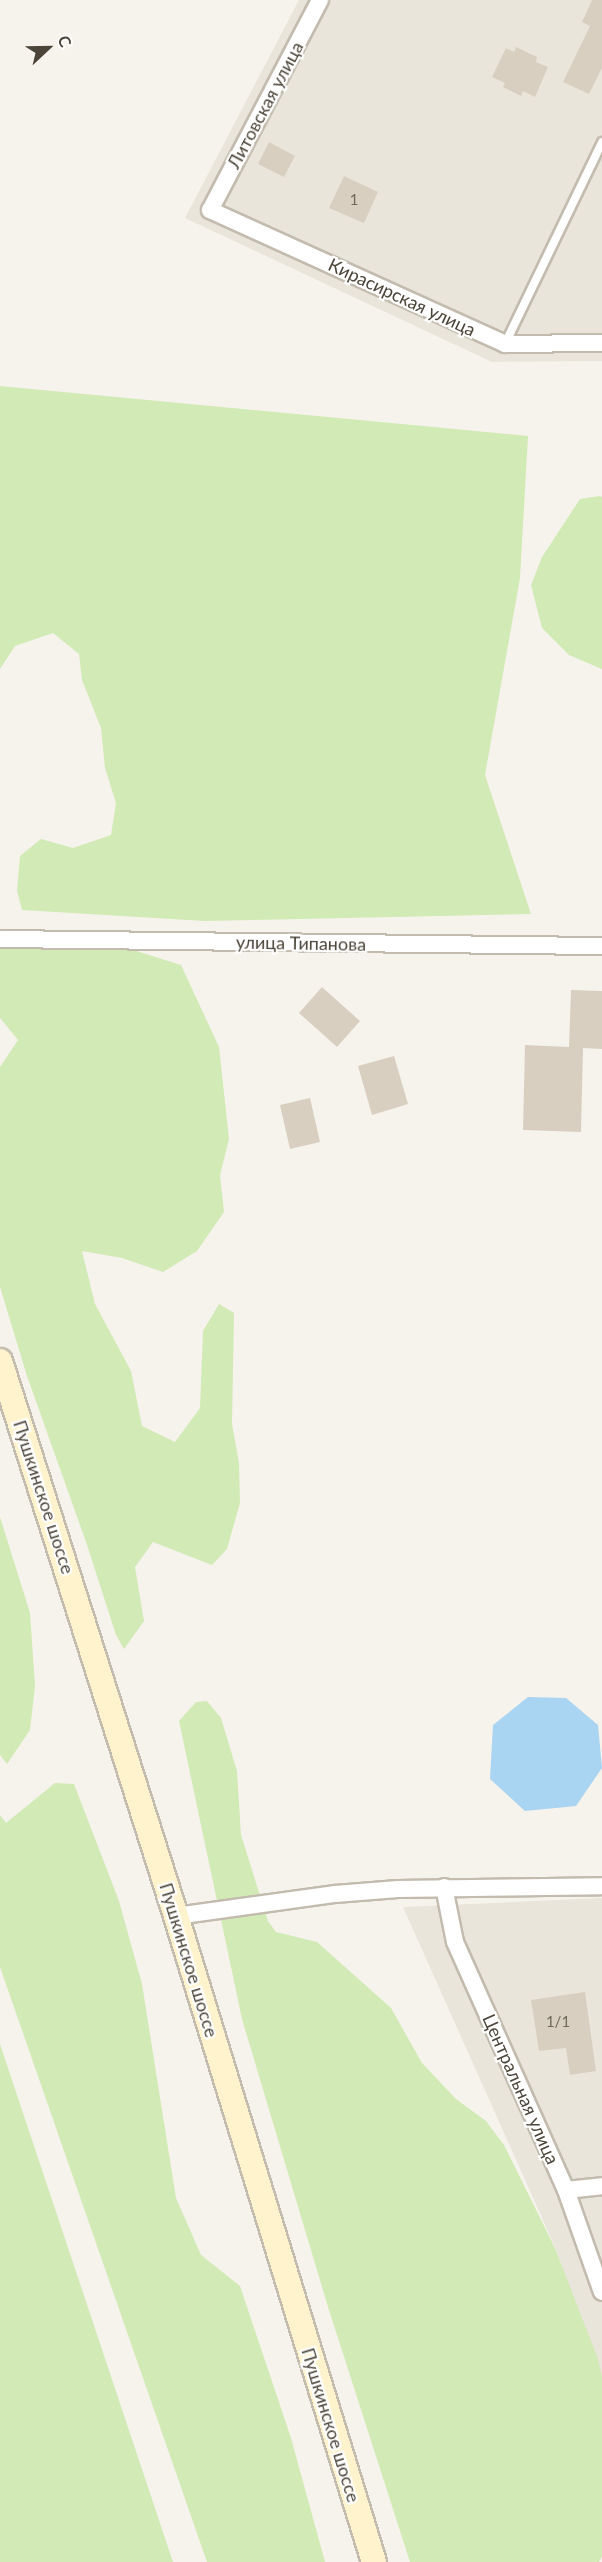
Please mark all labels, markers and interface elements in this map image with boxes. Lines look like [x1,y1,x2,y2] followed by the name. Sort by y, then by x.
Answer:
[18,18,78,78] north arrow
[54,33,76,50] text: С
[222,38,308,172] street label: Литовская улица
[350,191,358,209] house number: 1
[325,253,479,341] street label: Кирасирская улица
[236,931,366,955] street label: улица Типанова
[9,1417,79,1577] street label: Пушкинское шоссе
[155,1880,223,2040] street label: Пушкинское шоссе
[478,2011,564,2167] street label: Центральная улица
[546,2013,570,2031] house number: 1/1
[297,2345,365,2505] street label: Пушкинское шоссе

